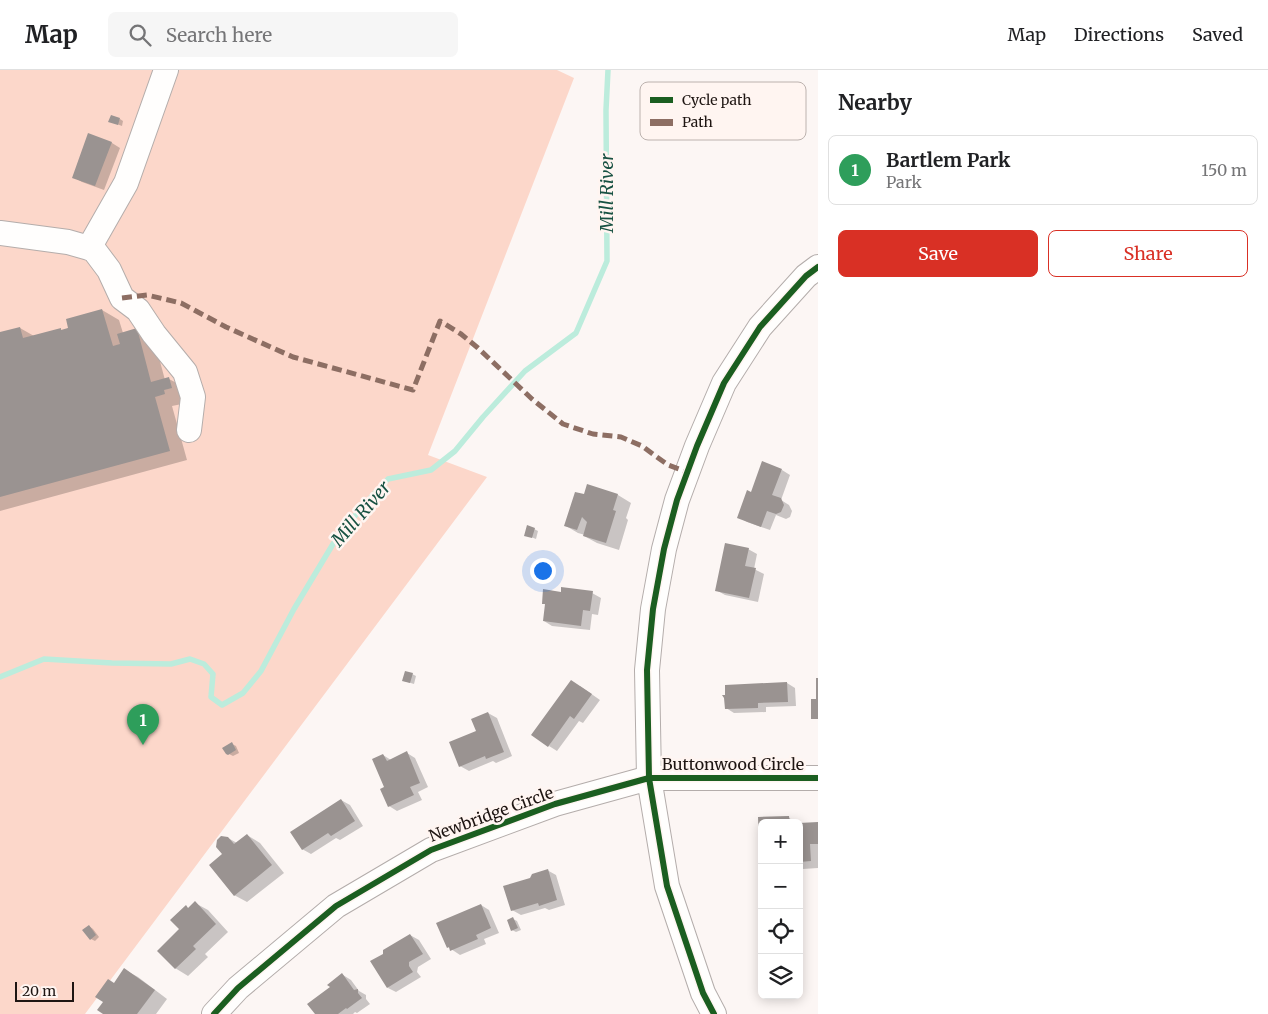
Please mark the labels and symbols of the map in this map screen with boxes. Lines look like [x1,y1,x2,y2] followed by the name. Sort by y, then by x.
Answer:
[640,82,806,140] legend
[682,91,752,109] text: Cycle path
[682,113,713,131] text: Path
[595,153,618,233] water label: Mill River
[325,476,396,552] water label: Mill River
[530,558,556,584] your location
[127,704,159,745] pin: 1
[662,754,804,774] street label: Buttonwood Circle
[426,782,556,846] street label: Newbridge Circle
[15,979,74,1002] scale bar

